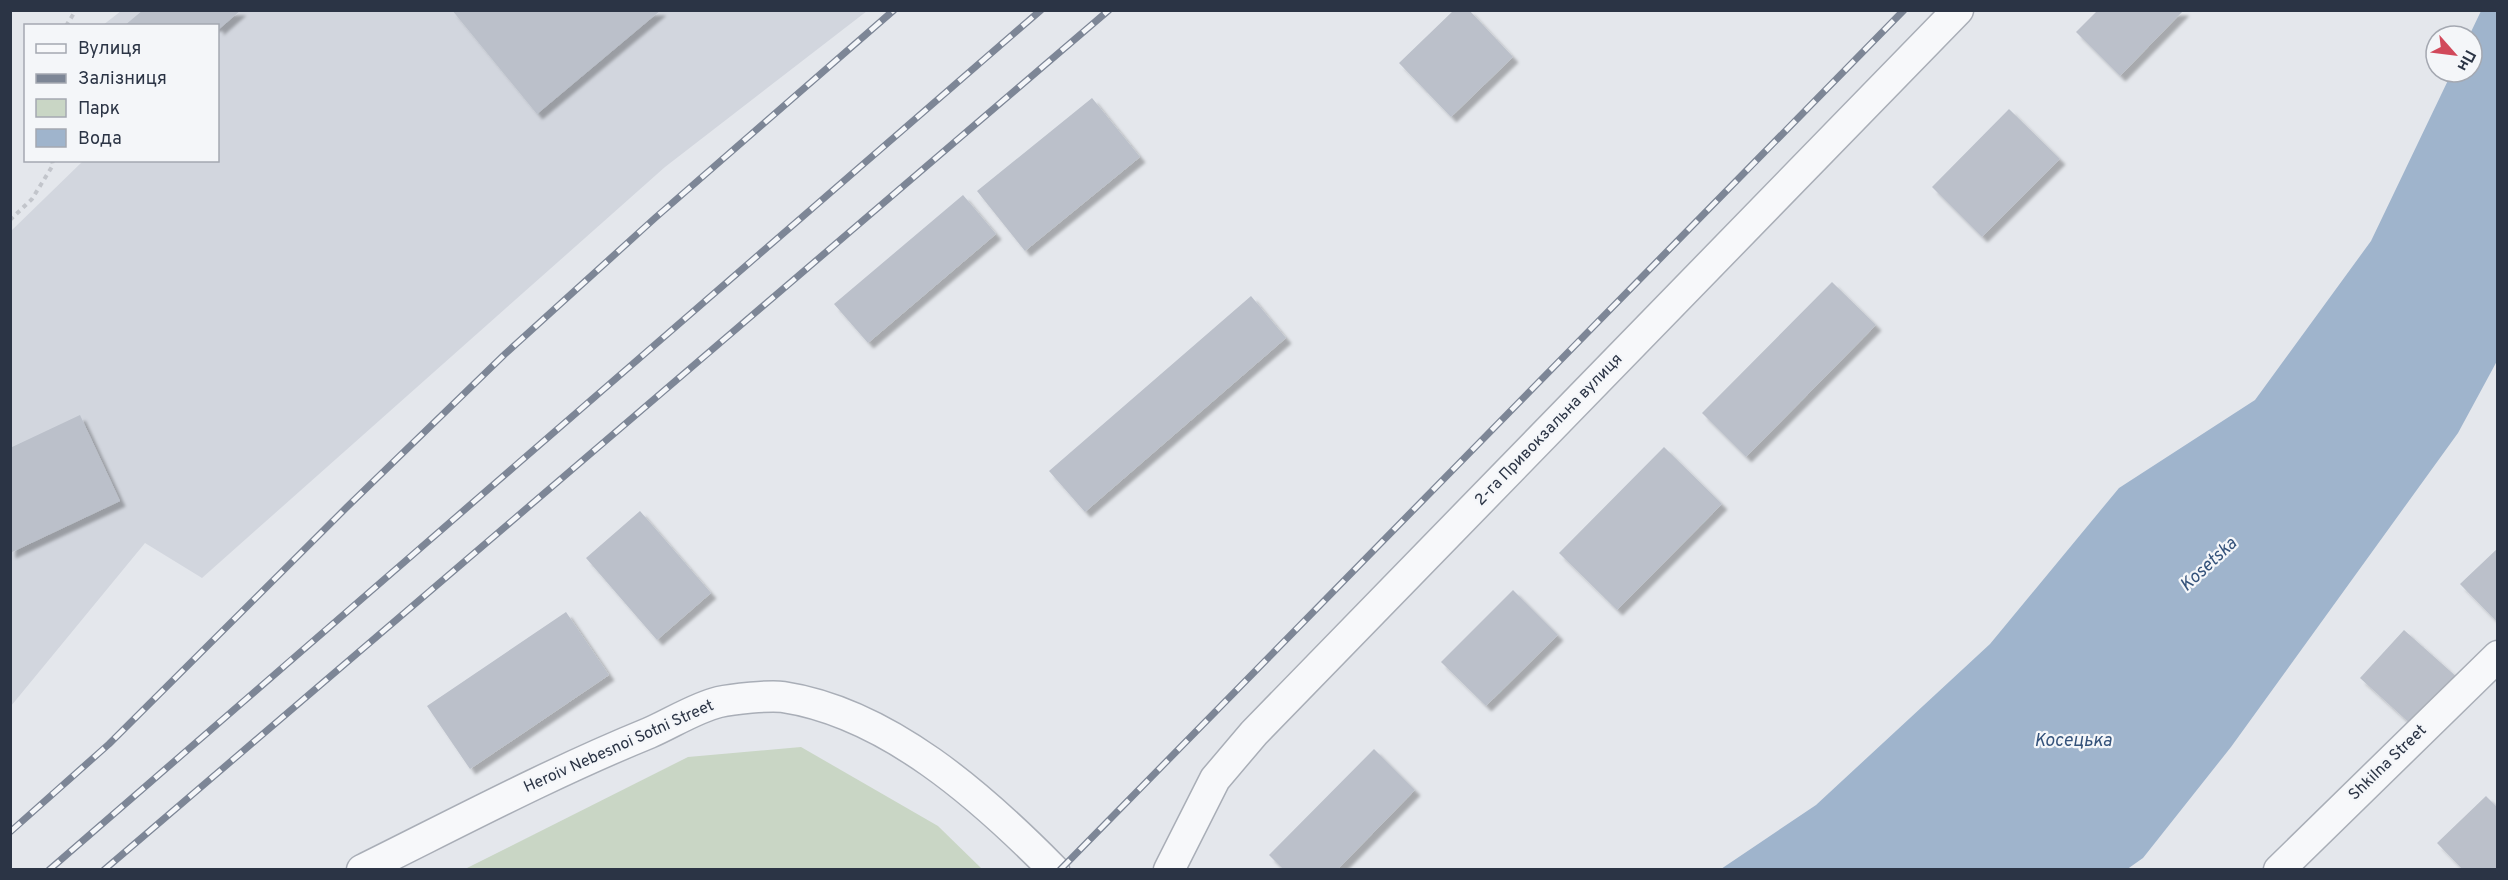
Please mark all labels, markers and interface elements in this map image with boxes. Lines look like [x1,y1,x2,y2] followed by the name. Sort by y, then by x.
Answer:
[24,24,219,162] legend
[2424,24,2484,84] north arrow
[78,38,141,61] text: Вулиця
[2452,46,2479,74] text: Пн
[78,68,167,91] text: Залізниця
[78,98,120,121] text: Парк
[78,128,122,151] text: Вода
[1471,350,1627,510] street label: 2-га Привокзальна вулиця
[2176,532,2243,597] water label: Kosetska
[521,696,717,798] street label: Heroiv Nebesnoi Sotni Street
[2345,721,2431,805] street label: Shkilna Street
[2034,730,2113,753] water label: Косецька

